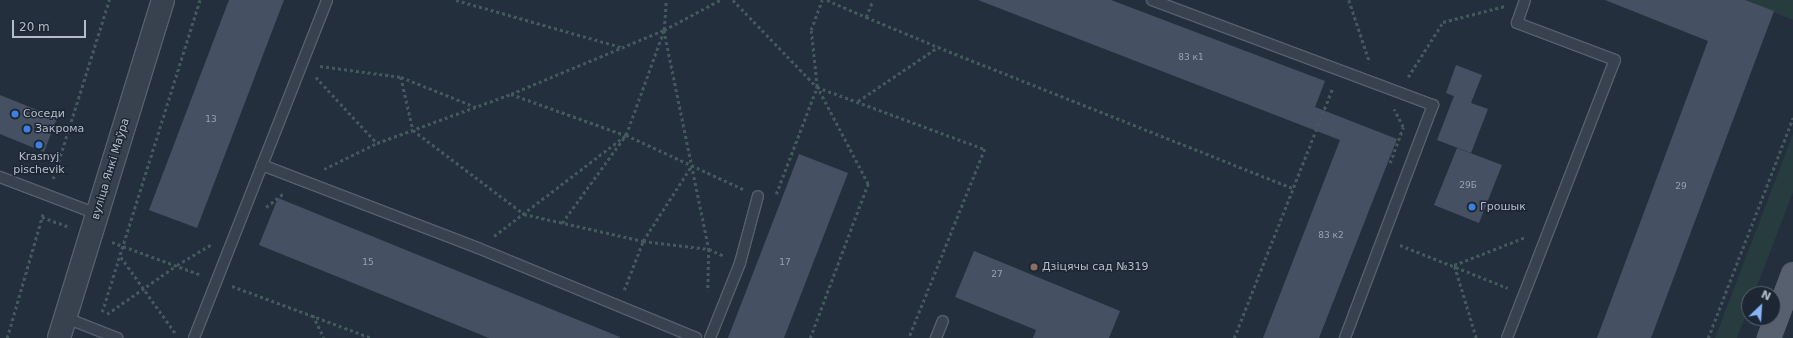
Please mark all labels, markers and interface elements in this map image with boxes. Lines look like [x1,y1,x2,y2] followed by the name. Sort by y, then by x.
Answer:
[14,12,88,38] scale bar
[19,20,50,34] text: 20 m
[1178,52,1204,62] house number: 83 к1
[23,107,65,121] place label: Соседи
[10,109,20,119] marker: Соседи
[205,114,217,124] house number: 13
[89,117,133,221] street label: вуліца Янкі Маўра
[35,122,84,136] place label: Закрома
[22,124,32,134] marker: Закрома
[34,140,44,150] marker: Krasnyj pischevik
[13,151,65,177] place label: Krasnyj pischevik
[1459,180,1477,190] house number: 29Б
[1675,181,1687,191] house number: 29
[1480,200,1526,214] place label: Грошык
[1467,202,1477,212] marker: Грошык
[1318,230,1344,240] house number: 83 к2
[362,257,374,267] house number: 15
[779,257,791,267] house number: 17
[1042,260,1149,274] place label: Дзіцячы сад №319
[1029,262,1039,272] marker: Дзіцячы сад №319
[991,269,1003,279] house number: 27
[1741,286,1781,326] north arrow
[1759,288,1773,303] text: N

